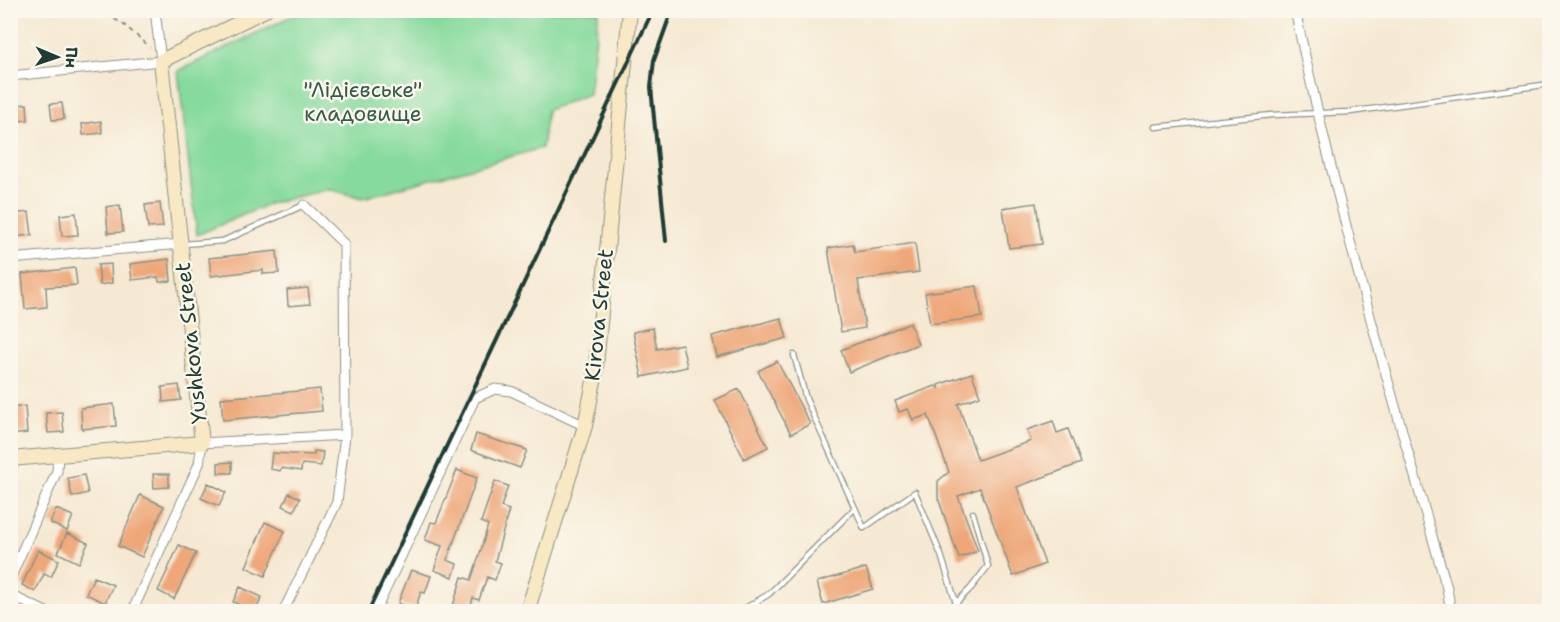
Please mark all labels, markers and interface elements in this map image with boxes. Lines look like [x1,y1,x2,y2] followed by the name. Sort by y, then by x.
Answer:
[27,27,87,87] north arrow
[61,47,82,68] text: Пн
[304,76,422,128] park label: "Лідієвське" кладовище
[578,247,620,383] street label: Kirova Street
[169,261,213,425] street label: Yushkova Street

